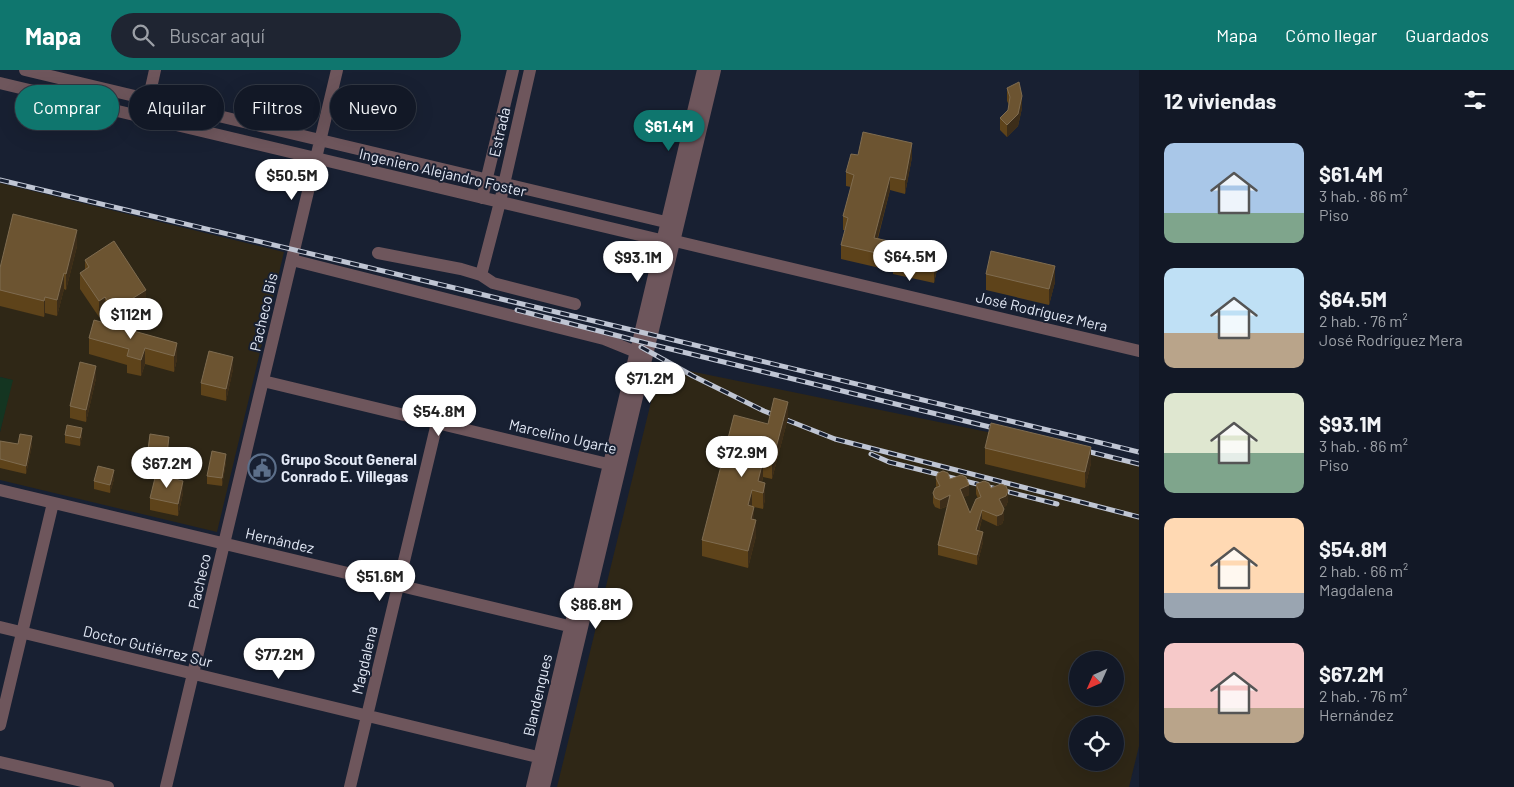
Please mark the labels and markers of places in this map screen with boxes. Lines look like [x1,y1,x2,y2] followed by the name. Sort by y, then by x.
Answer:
[628,109,710,152] pin: $61.4M
[251,158,333,201] pin: $50.5M
[597,240,679,283] pin: $93.1M
[869,240,951,282] pin: $64.5M
[96,298,166,340] pin: $112M
[609,362,691,404] pin: $71.2M
[398,394,480,437] pin: $54.8M
[701,436,783,478] pin: $72.9M
[126,446,208,489] pin: $67.2M
[281,450,417,485] place label: Grupo Scout General Conrado E. Villegas
[247,453,277,483] public building icon: Grupo Scout General Conrado E. Villegas
[339,560,421,602] pin: $51.6M
[555,588,637,630] pin: $86.8M
[238,638,320,680] pin: $77.2M

